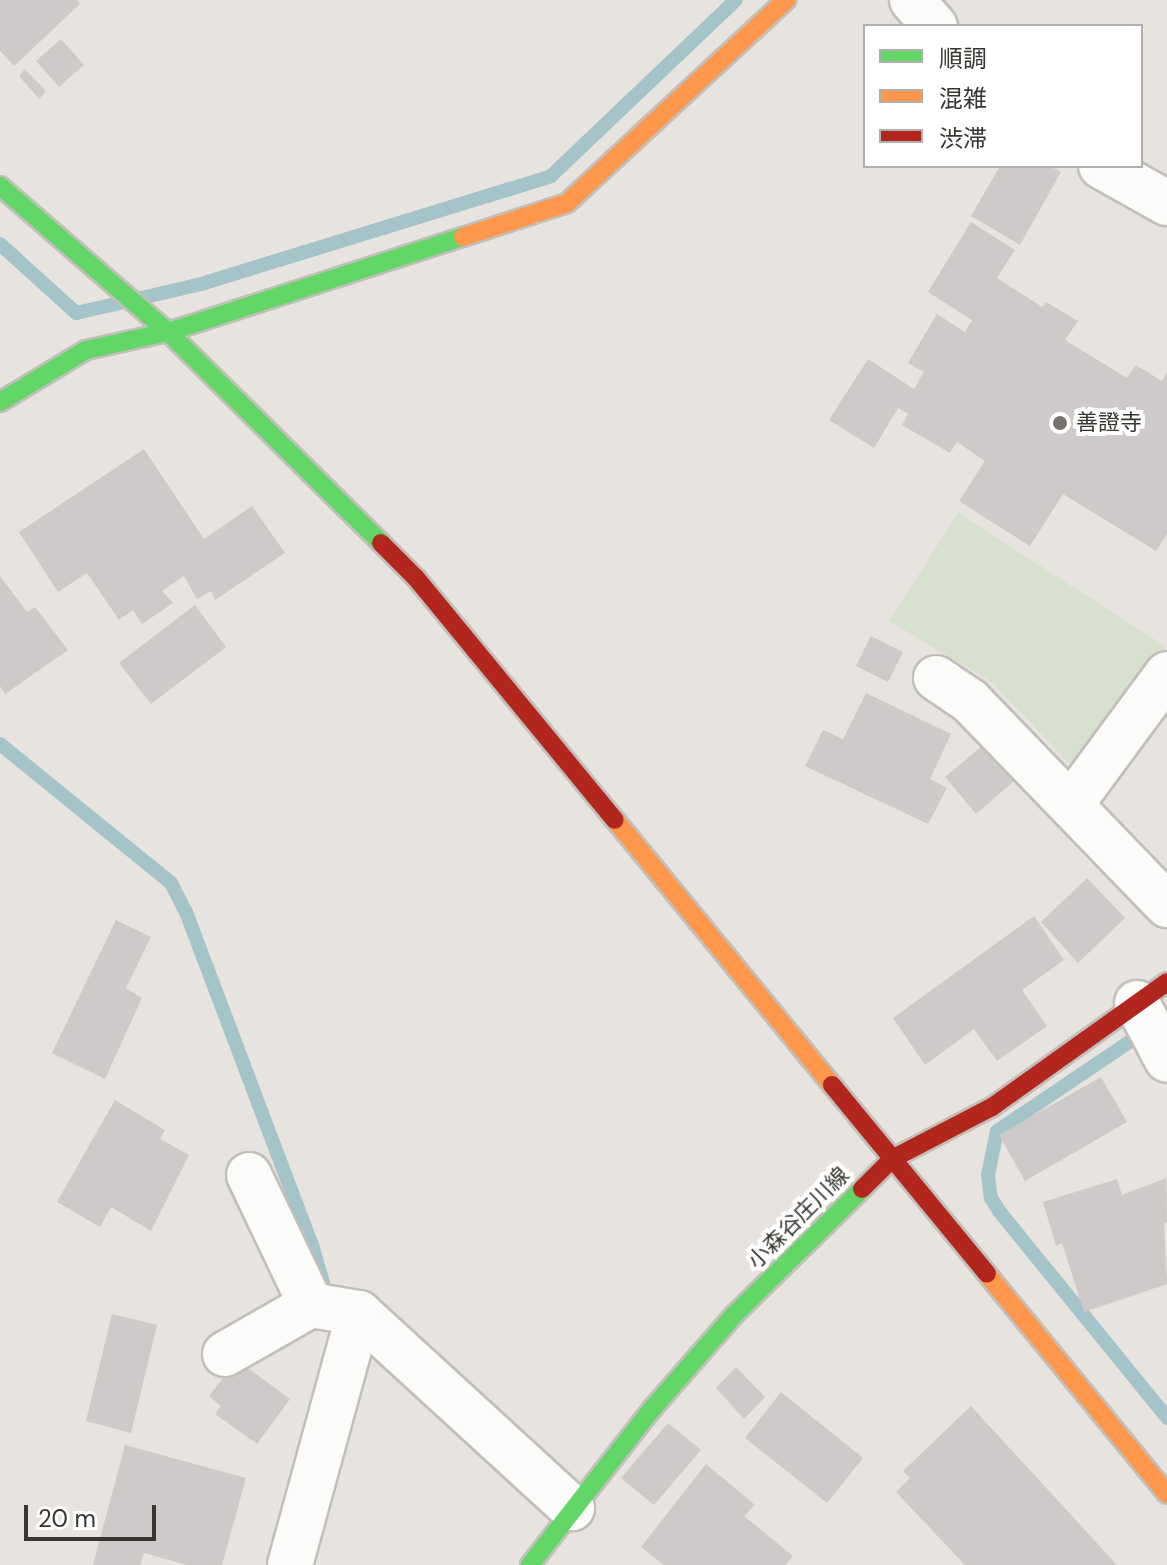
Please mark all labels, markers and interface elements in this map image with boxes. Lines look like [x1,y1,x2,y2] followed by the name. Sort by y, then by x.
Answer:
[863,24,1143,168] legend
[939,43,987,74] text: 順調
[939,83,987,114] text: 混雑
[939,123,987,154] text: 渋滞
[1076,410,1142,436] place label: 善證寺
[1051,414,1069,432] marker: 善證寺
[742,1162,854,1274] street label: 小森谷庄川線
[28,1489,160,1539] scale bar
[38,1503,96,1534] text: 20 m

